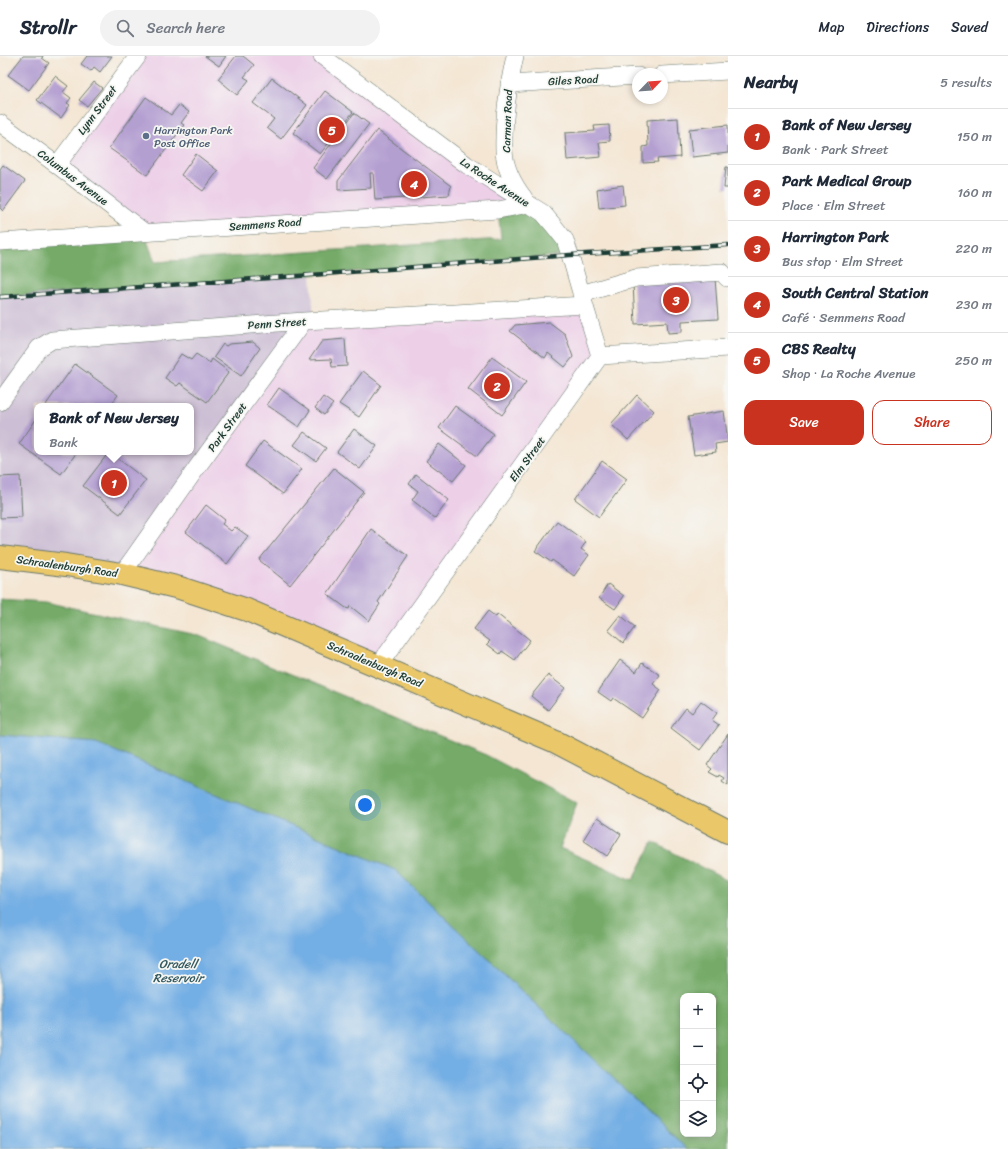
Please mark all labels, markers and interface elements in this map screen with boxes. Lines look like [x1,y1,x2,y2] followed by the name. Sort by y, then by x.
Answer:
[100,10,380,46] search box
[20,11,76,44] text: Strollr
[146,15,225,41] text: Search here
[818,15,844,40] text: Map
[866,15,929,40] text: Directions
[951,15,988,40] text: Saved
[114,17,136,39] icon: search
[744,67,798,97] text: Nearby
[632,68,668,104] north arrow
[548,70,600,91] street label: Giles Road
[940,71,992,94] text: 5 results
[73,81,123,139] street label: Lynn Street
[497,88,518,153] street label: Carman Road
[782,112,911,138] text: Bank of New Jersey
[319,115,345,145] pin: 5
[154,121,233,153] place label: Harrington Park Post Office
[754,125,760,148] text: 1
[957,125,992,148] text: 150 m
[141,131,151,141] marker: Harrington Park Post Office
[782,138,889,161] text: Bank · Park Street
[33,144,113,211] street label: Columbus Avenue
[456,153,534,213] street label: La Roche Avenue
[782,168,912,194] text: Park Medical Group
[401,169,427,199] pin: 4
[753,181,761,204] text: 2
[957,181,992,204] text: 160 m
[782,194,886,217] text: Place · Elm Street
[228,212,303,237] street label: Semmens Road
[782,224,889,250] text: Harrington Park
[753,237,761,260] text: 3
[955,237,992,260] text: 220 m
[782,250,904,273] text: Bus stop · Elm Street
[782,280,929,306] text: South Central Station
[663,285,689,315] pin: 3
[753,293,761,316] text: 4
[956,293,992,316] text: 230 m
[782,306,905,329] text: Café · Semmens Road
[247,312,307,335] street label: Penn Street
[782,336,856,362] text: CBS Realty
[753,349,761,372] text: 5
[955,349,992,372] text: 250 m
[782,362,916,385] text: Shop · La Roche Avenue
[484,371,510,401] pin: 2
[203,398,252,456] street label: Park Street
[744,400,864,445] button: Save
[872,400,992,445] button: Share
[34,403,194,455] popup
[49,405,179,431] text: Bank of New Jersey
[49,431,78,454] text: Bank
[504,432,551,486] street label: Elm Street
[101,468,127,498] pin: 1
[15,550,120,583] street label: Schraalenburgh Road
[324,636,427,694] street label: Schraalenburgh Road
[355,795,375,815] your location
[153,953,205,989] water label: Oradell Reservoir
[680,993,716,1137] map controls
[680,993,716,1029] button: +
[680,1029,716,1065] button: −
[680,1065,716,1101] button: locate
[680,1101,716,1137] button: layers

